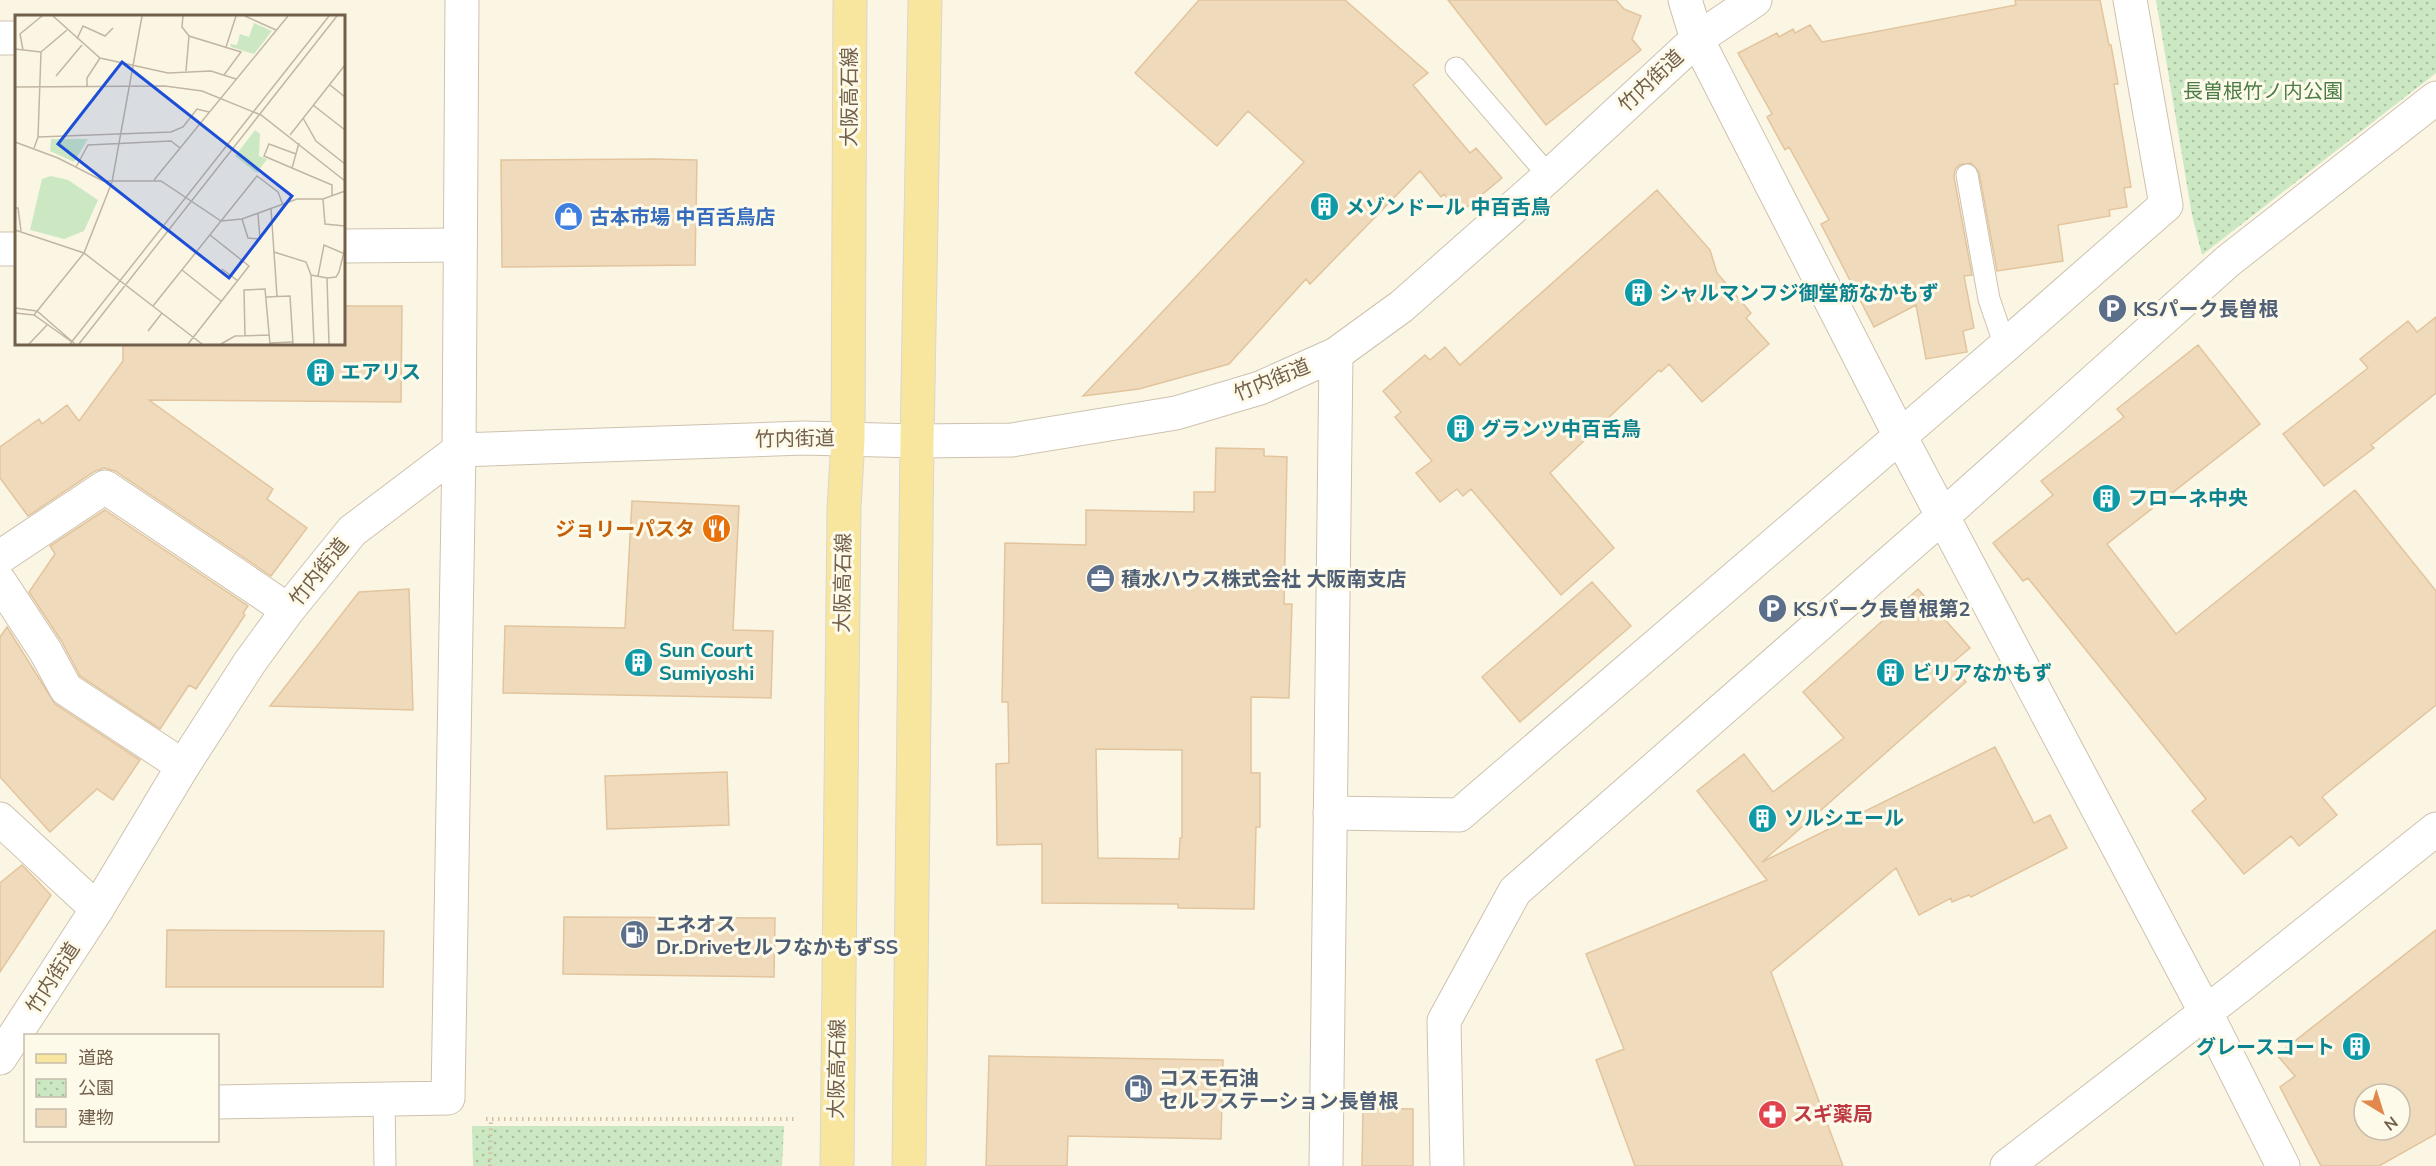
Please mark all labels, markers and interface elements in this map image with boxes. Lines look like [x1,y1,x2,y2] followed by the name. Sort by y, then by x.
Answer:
[15,15,345,345] inset map
[1613,44,1689,118] street label: 竹内街道
[836,47,863,147] street label: 大阪高石線
[2183,78,2343,105] park label: 長曽根竹ノ内公園
[1308,191,1340,223] building icon: メゾンドール 中百舌鳥
[1345,194,1550,221] place label: メゾンドール 中百舌鳥
[553,201,585,233] shop icon: 古本市場 中百舌鳥店
[590,204,775,231] place label: 古本市場 中百舌鳥店
[1622,277,1654,309] building icon: シャルマンフジ御堂筋なかもず
[1659,280,1938,307] place label: シャルマンフジ御堂筋なかもず
[2096,293,2128,325] parking icon: KSパーク長曽根
[2133,296,2278,323] place label: KSパーク長曽根
[1230,352,1314,408] street label: 竹内街道
[304,356,336,388] building icon: エアリス
[341,359,421,386] place label: エアリス
[1444,413,1476,445] building icon: グランツ中百舌鳥
[1481,416,1641,443] place label: グランツ中百舌鳥
[755,425,835,453] street label: 竹内街道
[2091,482,2123,514] building icon: フローネ中央
[2128,485,2248,512] place label: フローネ中央
[700,513,732,545] restaurant icon: ジョリーパスタ
[555,516,695,543] place label: ジョリーパスタ
[283,532,355,612] street label: 竹内街道
[829,533,857,633] street label: 大阪高石線
[1084,563,1116,595] office icon: 積水ハウス株式会社 大阪南支店
[1121,566,1406,593] place label: 積水ハウス株式会社 大阪南支店
[1756,593,1788,625] parking icon: KSパーク長曽根第2
[1793,596,1970,623] place label: KSパーク長曽根第2
[659,637,754,687] place label: Sun Court Sumiyoshi
[622,646,654,678] building icon: Sun Court Sumiyoshi
[1875,657,1907,689] building icon: ビリアなかもず
[1912,660,2052,687] place label: ビリアなかもず
[1747,802,1779,834] building icon: ソルシエール
[1784,805,1904,832] place label: ソルシエール
[656,911,898,961] place label: エネオス Dr.DriveセルフなかもずSS
[619,919,651,951] fuel station icon: エネオス Dr.DriveセルフなかもずSS
[20,937,86,1019] street label: 竹内街道
[823,1019,851,1119] street label: 大阪高石線
[2340,1031,2372,1063] building icon: グレースコート
[24,1034,219,1142] legend
[2196,1034,2335,1061] place label: グレースコート
[78,1046,114,1070] text: 道路
[1159,1065,1399,1115] place label: コスモ石油 セルフステーション長曽根
[1122,1073,1154,1105] fuel station icon: コスモ石油 セルフステーション長曽根
[78,1076,114,1100] text: 公園
[2352,1082,2412,1142] north arrow
[1756,1098,1788,1130] pharmacy icon: スギ薬局
[1793,1101,1873,1128] place label: スギ薬局
[78,1106,114,1130] text: 建物
[2379,1111,2402,1135] text: N

